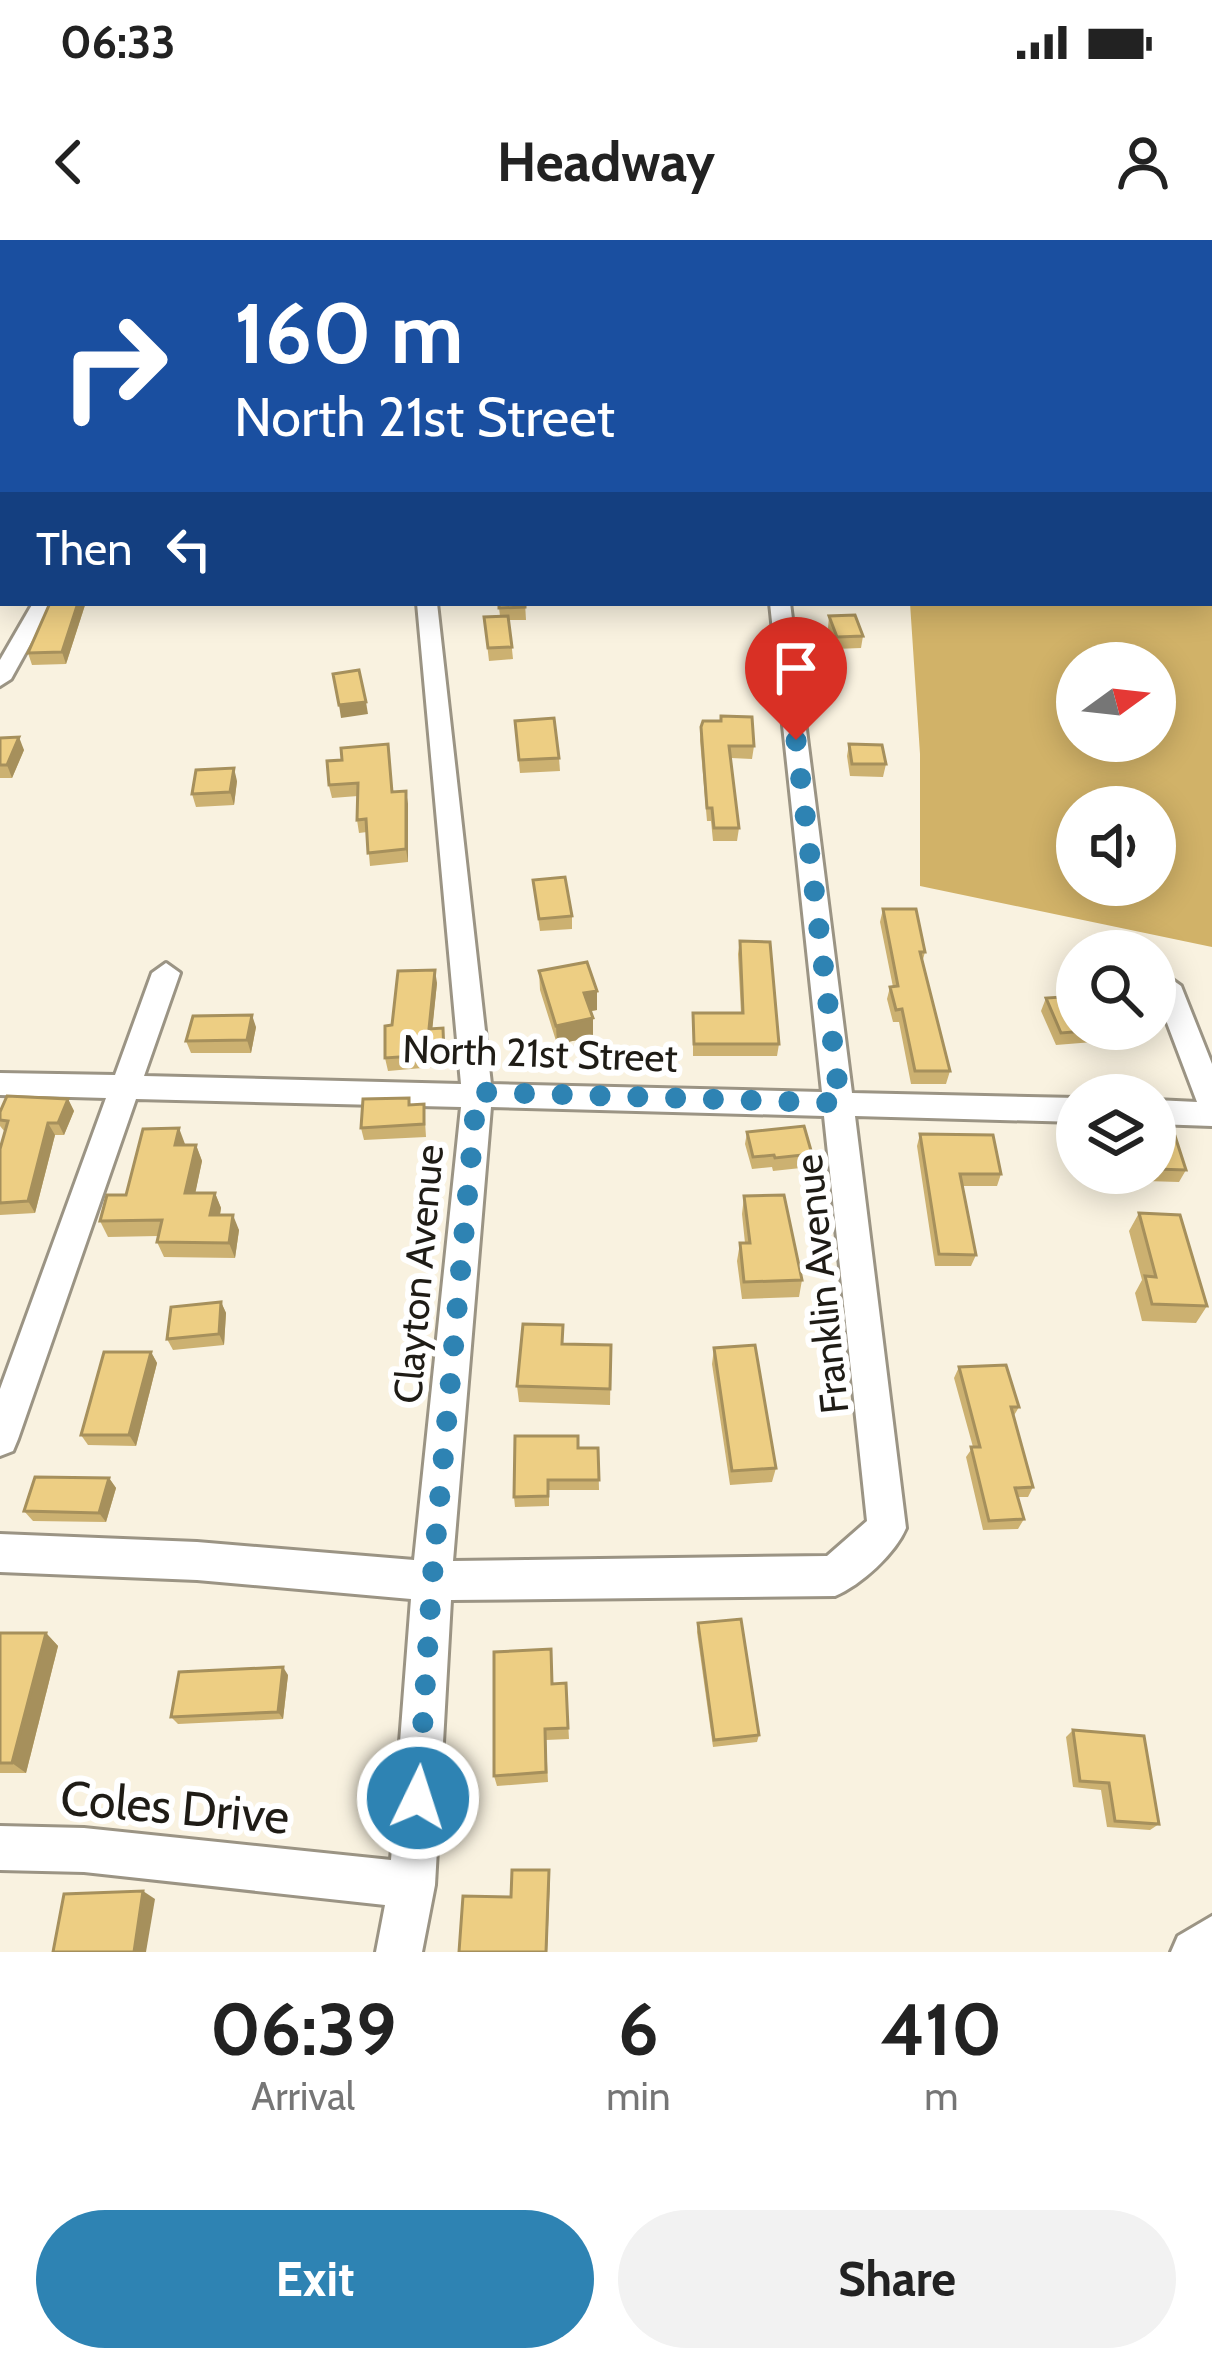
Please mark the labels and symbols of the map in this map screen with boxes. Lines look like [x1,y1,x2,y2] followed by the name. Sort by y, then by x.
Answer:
[745,617,847,740] pin
[1056,642,1176,762] north arrow
[402,1024,678,1082] street label: North 21st Street
[383,1143,453,1405] street label: Clayton Avenue
[784,1152,858,1416] street label: Franklin Avenue
[355,1735,481,1861] position arrow
[58,1768,292,1846] street label: Coles Drive

